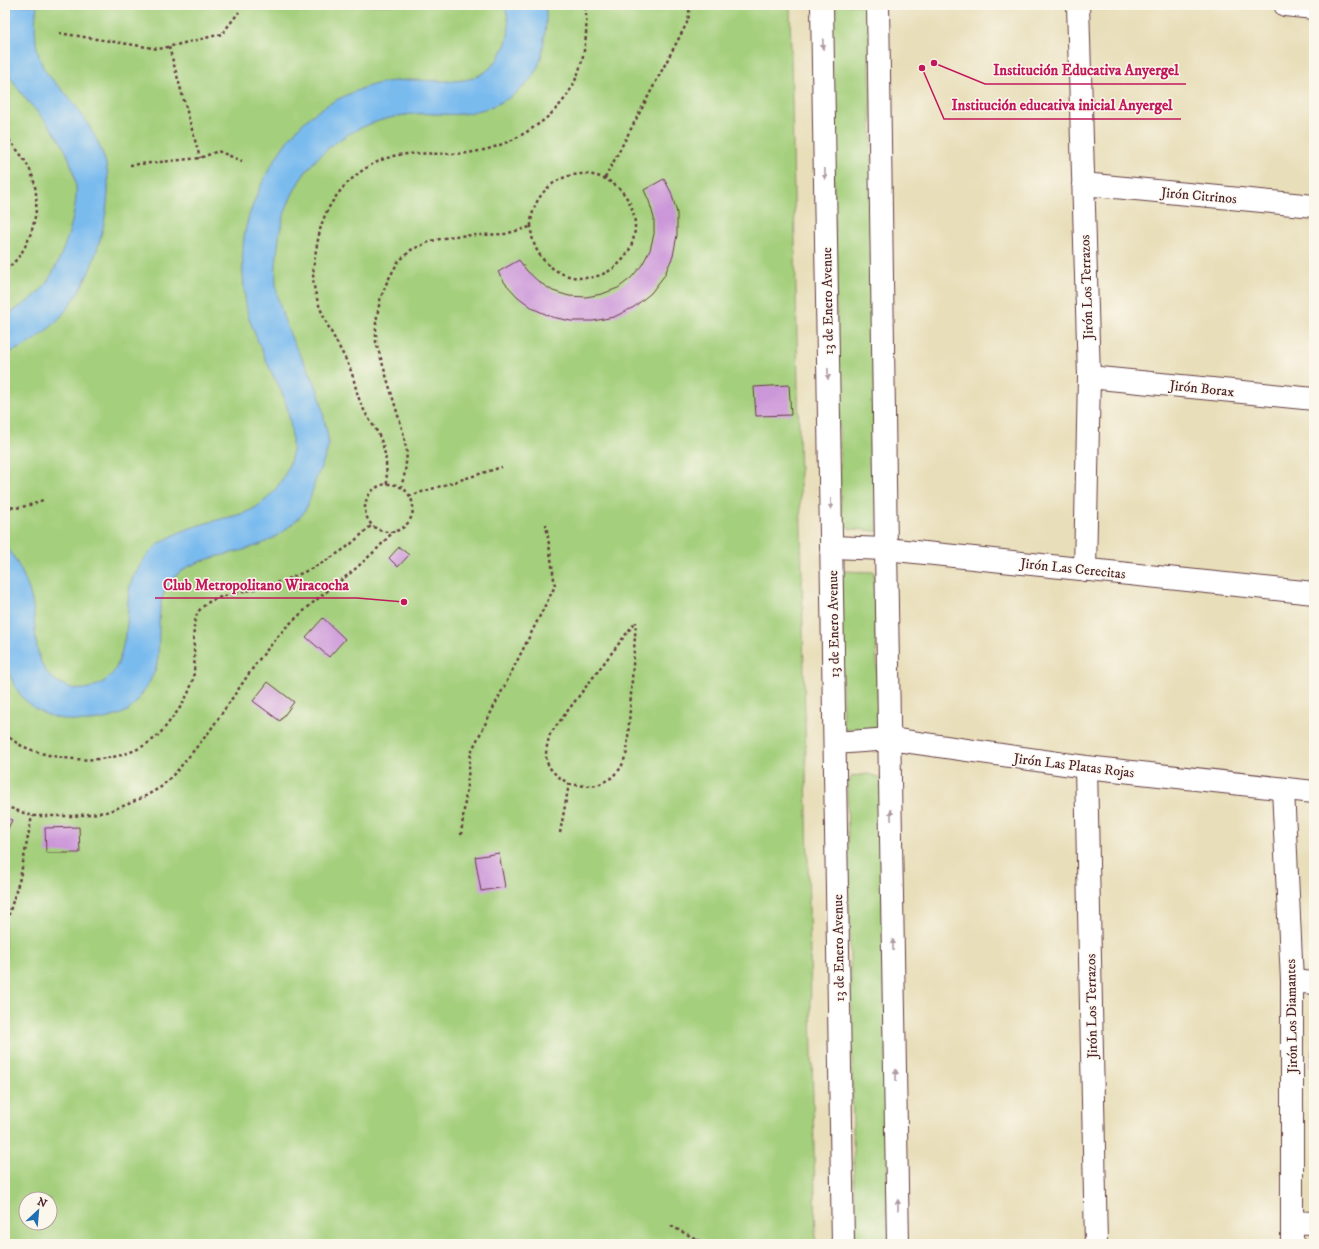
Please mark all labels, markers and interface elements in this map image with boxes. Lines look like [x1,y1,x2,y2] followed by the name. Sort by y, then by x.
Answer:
[819,38,826,50] one-way arrow
[985,57,1186,84] callout: Institución Educativa Anyergel
[993,61,1179,80] text: Institución Educativa Anyergel
[944,92,1181,119] callout: Institución educativa inicial Anyergel
[951,96,1173,115] text: Institución educativa inicial Anyergel
[822,168,828,181] one-way arrow
[1158,184,1238,208] street label: Jirón Citrinos
[1076,234,1098,342] street label: Jirón Los Terrazos
[818,247,838,355] street label: 13 de Enero Avenue
[825,368,831,381] one-way arrow
[1167,376,1235,401] street label: Jirón Borax
[827,498,834,510] one-way arrow
[1017,554,1127,584] street label: Jirón Las Cerecitas
[824,570,844,678] street label: 13 de Enero Avenue
[155,571,357,598] callout: Club Metropolitano Wiracocha
[163,576,350,595] text: Club Metropolitano Wiracocha
[1011,749,1135,782] street label: Jirón Las Platas Rojas
[888,808,894,821] one-way arrow
[829,894,849,1002] street label: 13 de Enero Avenue
[890,938,896,951] one-way arrow
[1082,953,1102,1060] street label: Jirón Los Terrazos
[1282,958,1302,1075] street label: Jirón Los Diamantes
[892,1069,899,1081] one-way arrow
[18,1191,58,1231] north arrow
[35,1195,49,1211] text: N
[895,1198,901,1211] one-way arrow

